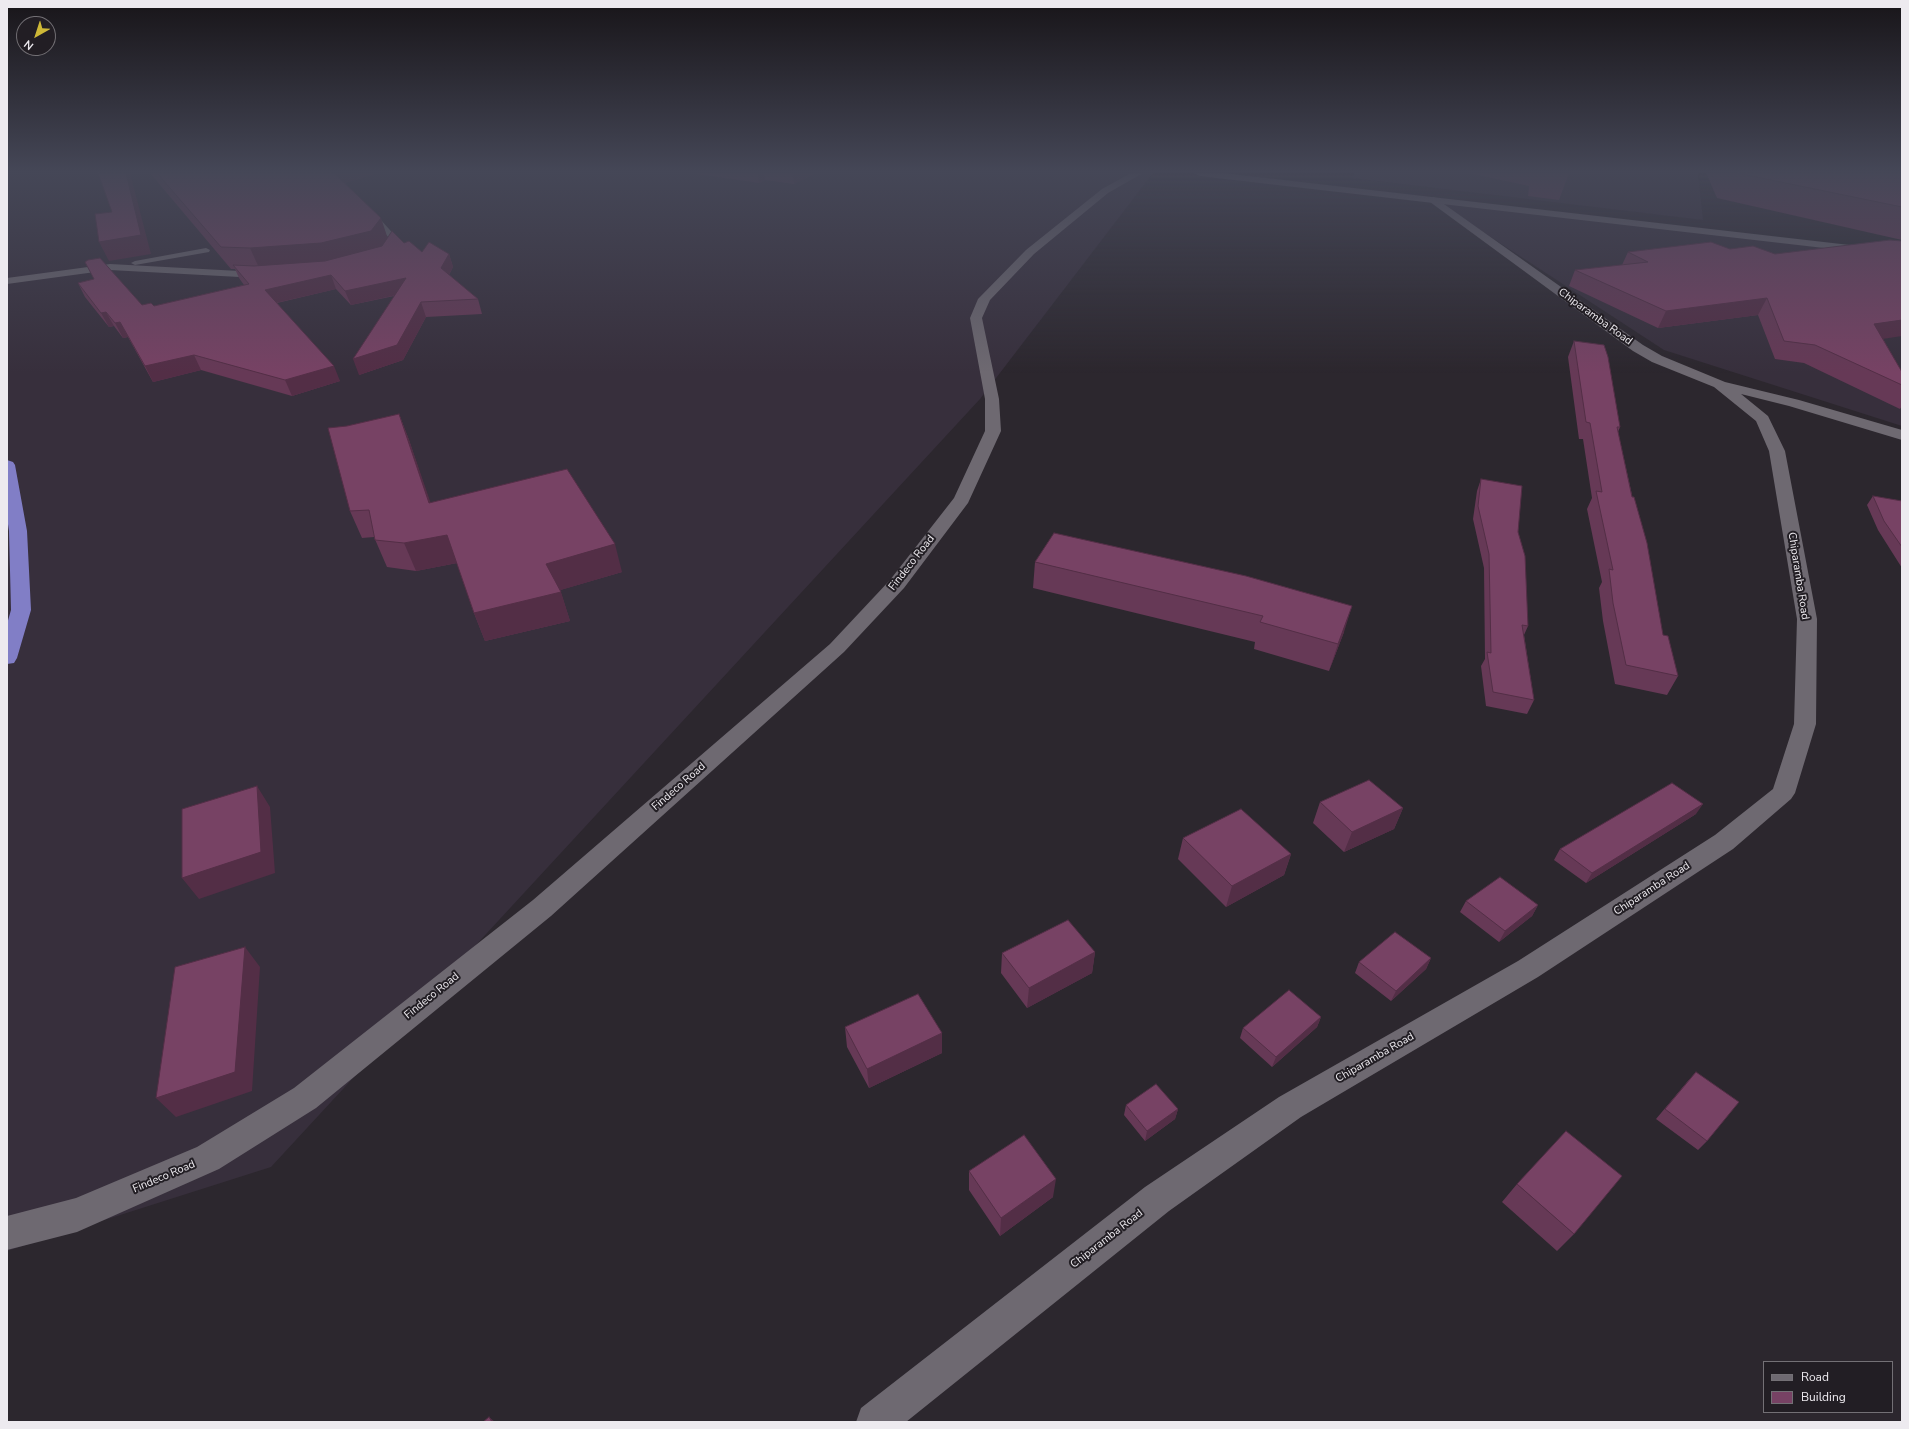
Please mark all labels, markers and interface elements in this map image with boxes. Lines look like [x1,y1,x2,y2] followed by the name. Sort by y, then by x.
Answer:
[16,16,56,56] north arrow
[21,37,37,53] text: N
[1555,286,1635,348] street label: Chiparamba Road
[1785,531,1811,621] street label: Chiparamba Road
[886,533,938,593] street label: Findeco Road
[650,760,708,814] street label: Findeco Road
[1611,859,1693,919] street label: Chiparamba Road
[402,970,462,1022] street label: Findeco Road
[1333,1030,1417,1086] street label: Chiparamba Road
[131,1158,197,1196] street label: Findeco Road
[1068,1207,1146,1271] street label: Chiparamba Road
[1763,1361,1893,1413] legend
[1801,1369,1829,1385] text: Road
[1801,1389,1846,1405] text: Building

